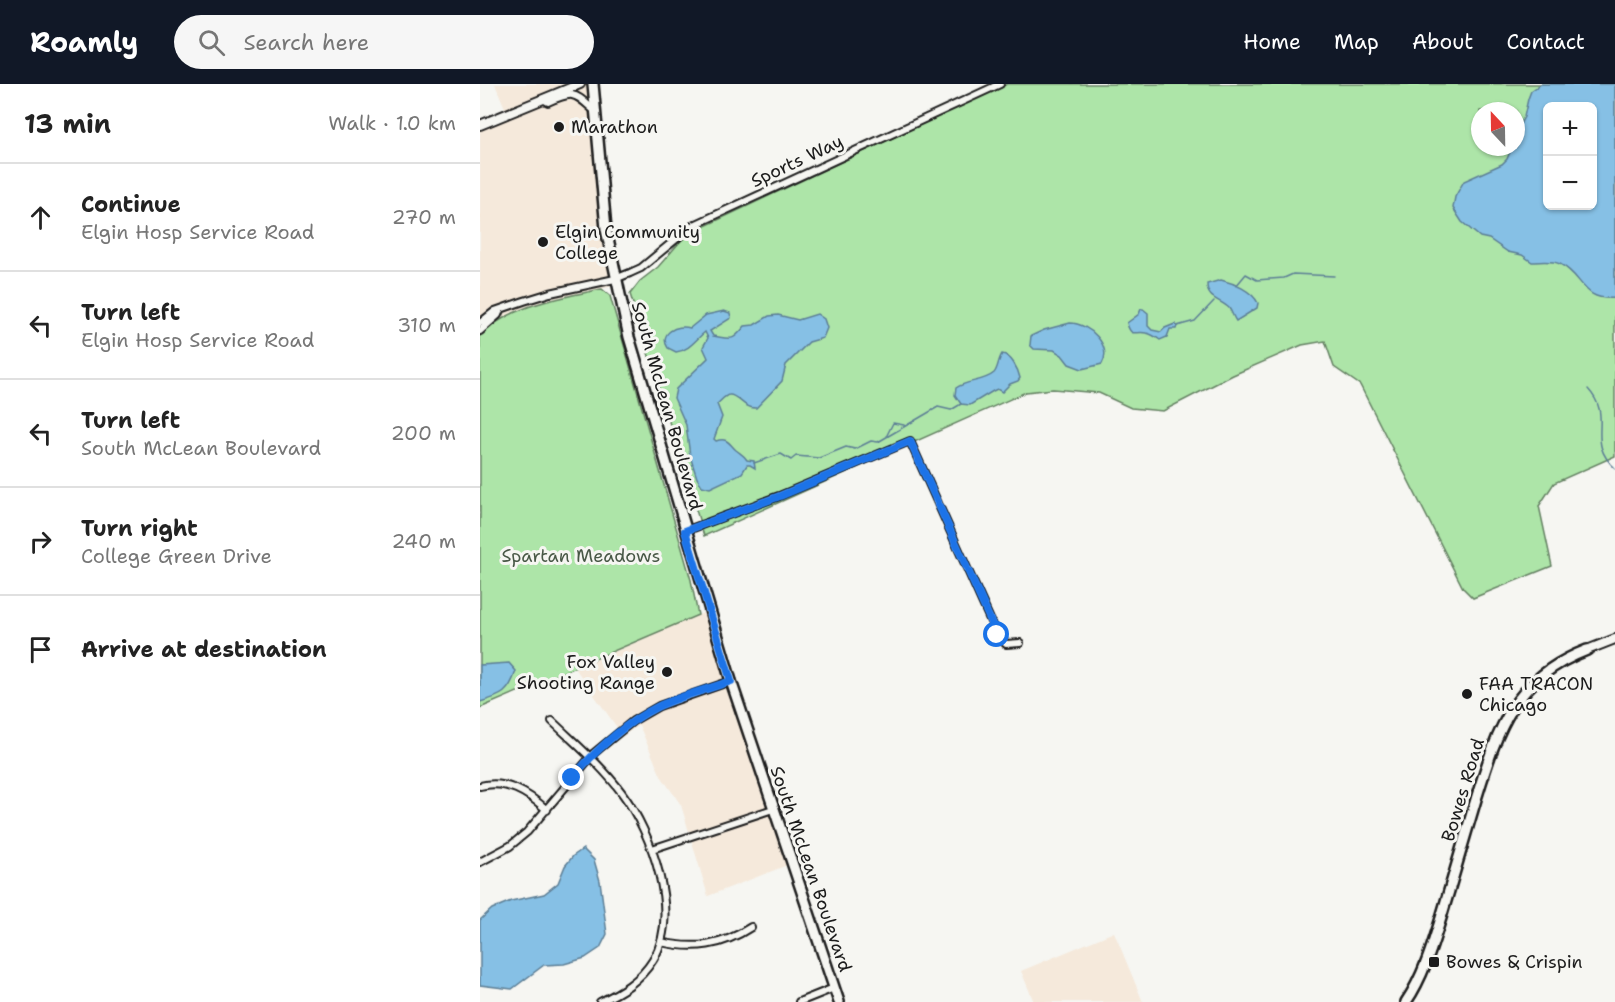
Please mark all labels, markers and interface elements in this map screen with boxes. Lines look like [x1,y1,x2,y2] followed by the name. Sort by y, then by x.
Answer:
[174,15,594,69] search box
[30,23,138,61] text: Roamly
[195,26,228,59] icon: search
[243,28,369,57] text: Search here
[1243,28,1301,56] text: Home
[1334,28,1379,56] text: Map
[1412,28,1473,56] text: About
[1506,28,1585,56] text: Contact
[1471,102,1525,156] north arrow
[1543,102,1597,210] map controls
[1543,102,1597,156] button: +
[24,106,111,141] text: 13 min
[328,110,456,136] text: Walk · 1.0 km
[571,115,658,139] place label: Marathon
[552,120,566,134] marker: Marathon
[747,129,847,193] street label: Sports Way
[1543,156,1597,210] button: −
[81,190,181,219] text: Continue
[24,201,57,234] icon: ahead
[392,204,456,230] text: 270 m
[81,219,315,245] text: Elgin Hosp Service Road
[555,220,700,265] place label: Elgin Community College
[536,235,550,249] marker: Elgin Community College
[81,298,180,327] text: Turn left
[626,299,708,513] street label: South McLean Boulevard
[24,309,57,342] icon: left
[397,312,456,338] text: 310 m
[81,327,315,353] text: Elgin Hosp Service Road
[81,406,180,435] text: Turn left
[24,417,57,450] icon: left
[391,420,456,446] text: 200 m
[81,435,321,461] text: South McLean Boulevard
[81,514,198,543] text: Turn right
[24,525,57,558] icon: right
[391,528,456,554] text: 240 m
[81,543,272,569] text: College Green Drive
[502,544,660,568] park label: Spartan Meadows
[983,621,1009,647] route start
[24,633,57,666] icon: arrive
[81,635,327,664] text: Arrive at destination
[517,650,655,695] place label: Fox Valley Shooting Range
[660,665,674,679] marker: Fox Valley Shooting Range
[1479,672,1593,717] place label: FAA TRACON Chicago
[1460,687,1474,701] marker: FAA TRACON Chicago
[1436,735,1490,845] street label: Bowes Road
[764,763,858,975] street label: South McLean Boulevard
[558,764,584,790] route end
[1446,950,1583,974] place label: Bowes & Crispin
[1427,955,1441,969] marker: Bowes & Crispin

